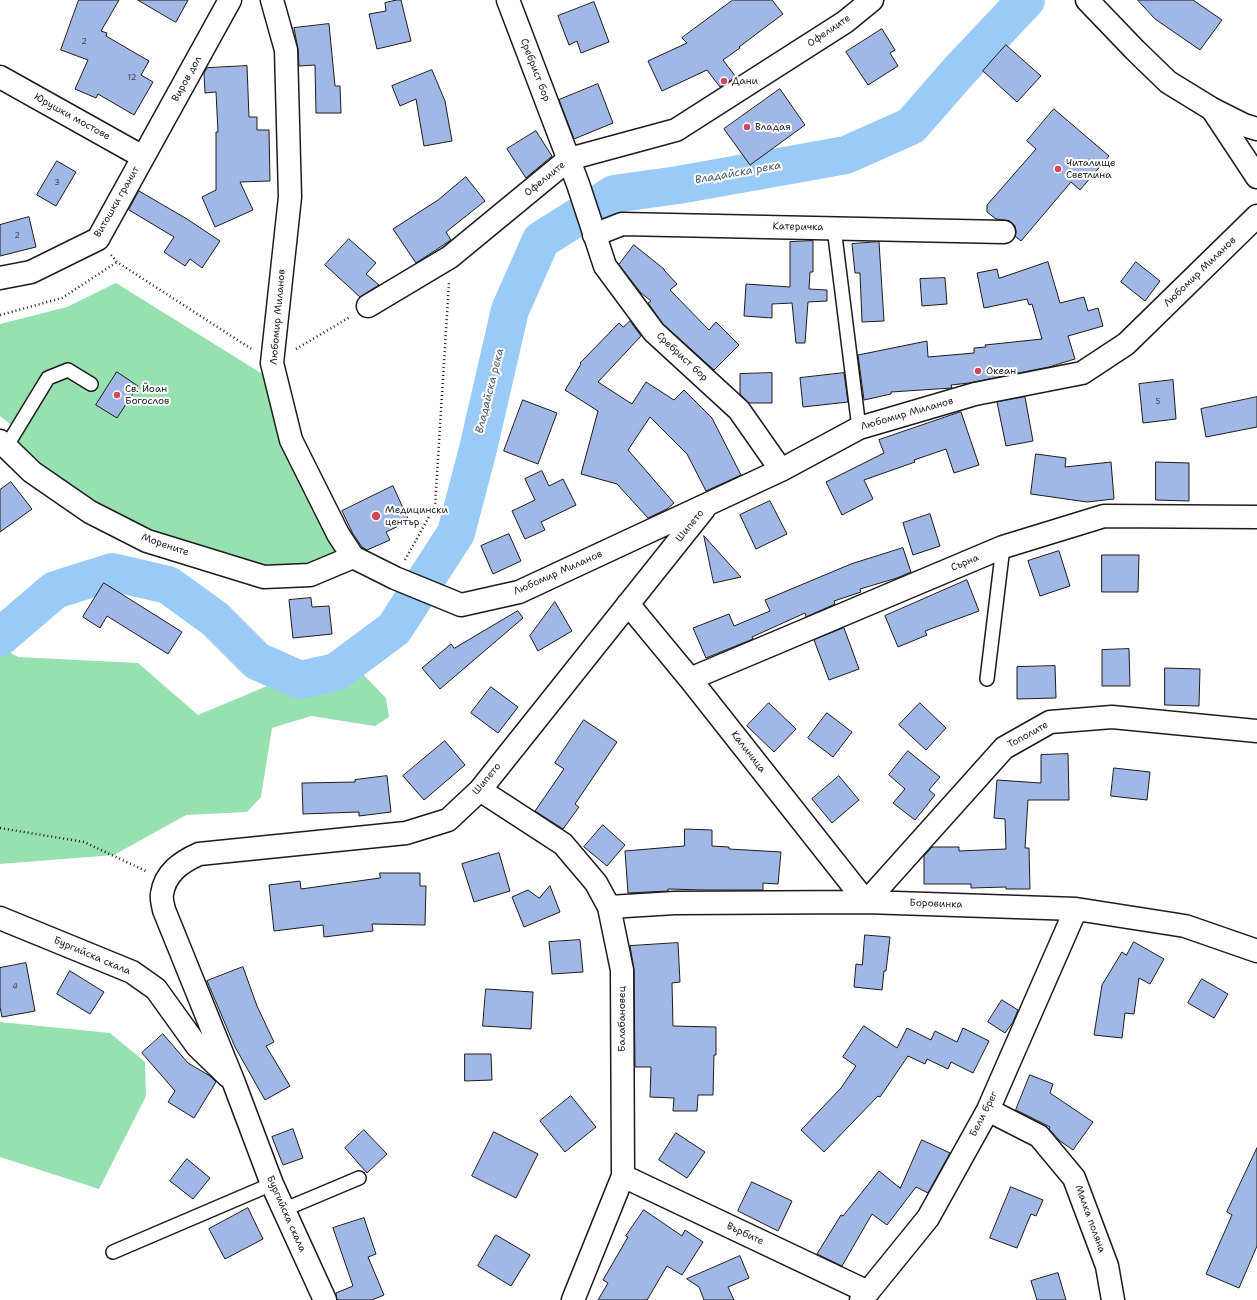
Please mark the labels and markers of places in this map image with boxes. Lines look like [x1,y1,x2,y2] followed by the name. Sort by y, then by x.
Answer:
[732,75,758,87] place label: Дани
[719,76,729,86] marker: Дани
[755,121,791,133] place label: Владая
[742,122,752,132] marker: Владая
[1066,157,1116,180] place label: Читалище Светлина
[1053,164,1063,174] marker: Читалище Светлина
[986,365,1016,377] place label: Океан
[973,366,983,376] marker: Океан
[125,383,169,406] place label: Св. Йоан Богослов
[112,390,122,400] marker: Св. Йоан Богослов
[385,504,448,528] place label: Медицински център
[370,510,382,522] marker: Медицински център

